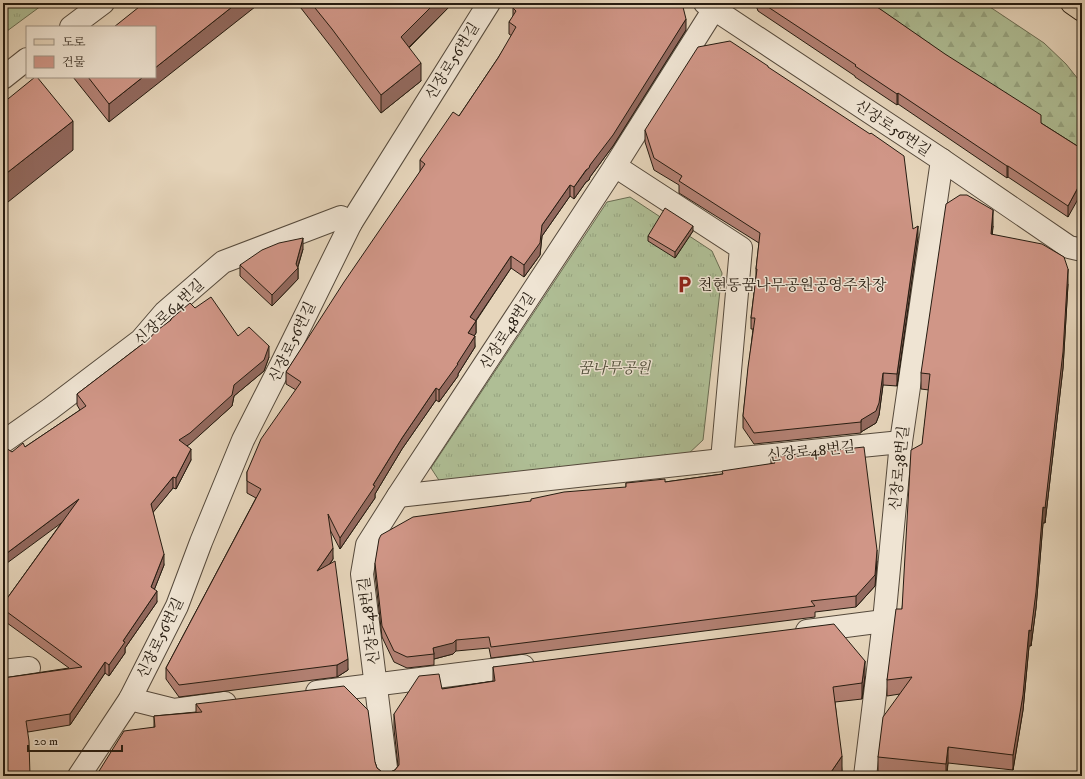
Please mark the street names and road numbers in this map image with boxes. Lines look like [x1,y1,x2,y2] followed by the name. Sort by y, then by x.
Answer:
[421,19,484,103] street label: 신장로56번길
[851,96,934,161] street label: 신장로56번길
[130,275,208,350] street label: 신장로64번길
[475,289,540,374] street label: 신장로48번길
[265,299,320,386] street label: 신장로56번길
[886,425,913,512] street label: 신장로38번길
[766,437,856,466] street label: 신장로48번길
[355,576,384,666] street label: 신장로48번길
[133,595,188,682] street label: 신장로56번길

